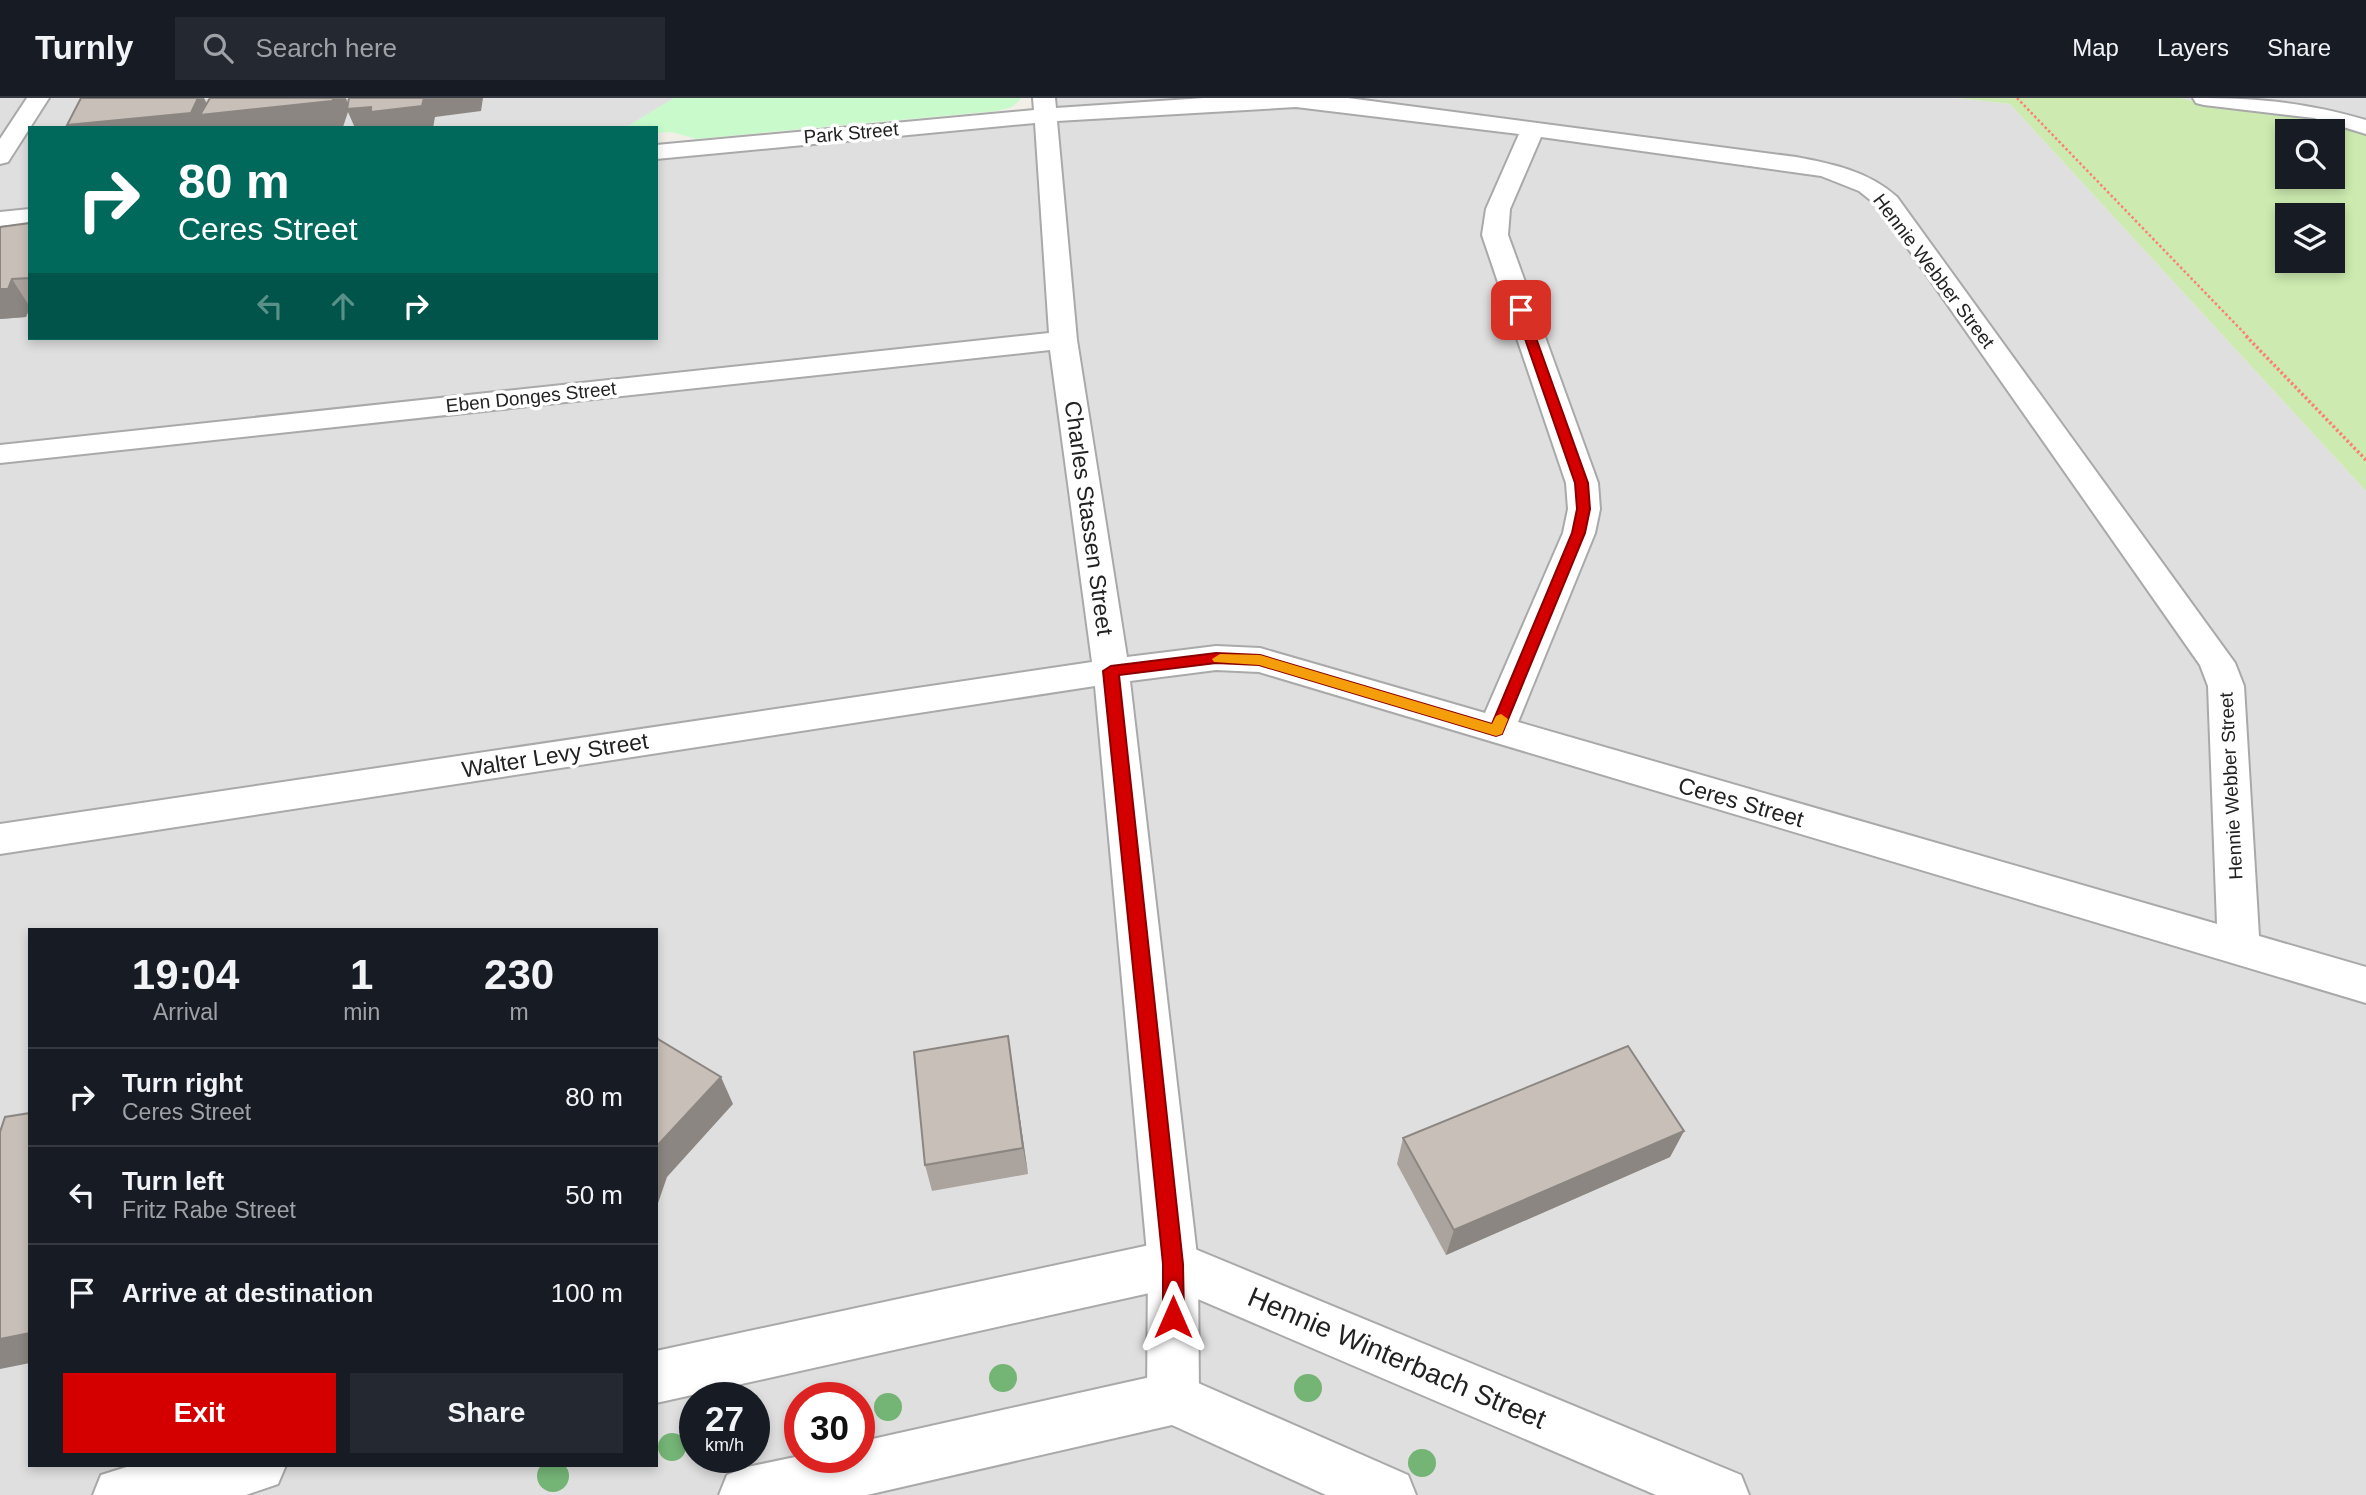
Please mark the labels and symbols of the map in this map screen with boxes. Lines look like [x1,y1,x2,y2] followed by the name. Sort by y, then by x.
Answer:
[803,118,900,148] street label: Park Street
[1869,190,1999,353] street label: Hennie Webber Street
[1491,280,1551,340] pin
[445,378,618,416] street label: Eben Donges Street
[1060,399,1118,638] street label: Charles Stassen Street
[2216,691,2246,880] street label: Hennie Webber Street
[460,727,651,783] street label: Walter Levy Street
[1675,772,1807,832] street label: Ceres Street
[1136,1280,1210,1354] position arrow
[1243,1281,1551,1435] street label: Hennie Winterbach Street
[784,1382,875,1473] speed limit sign: 30

